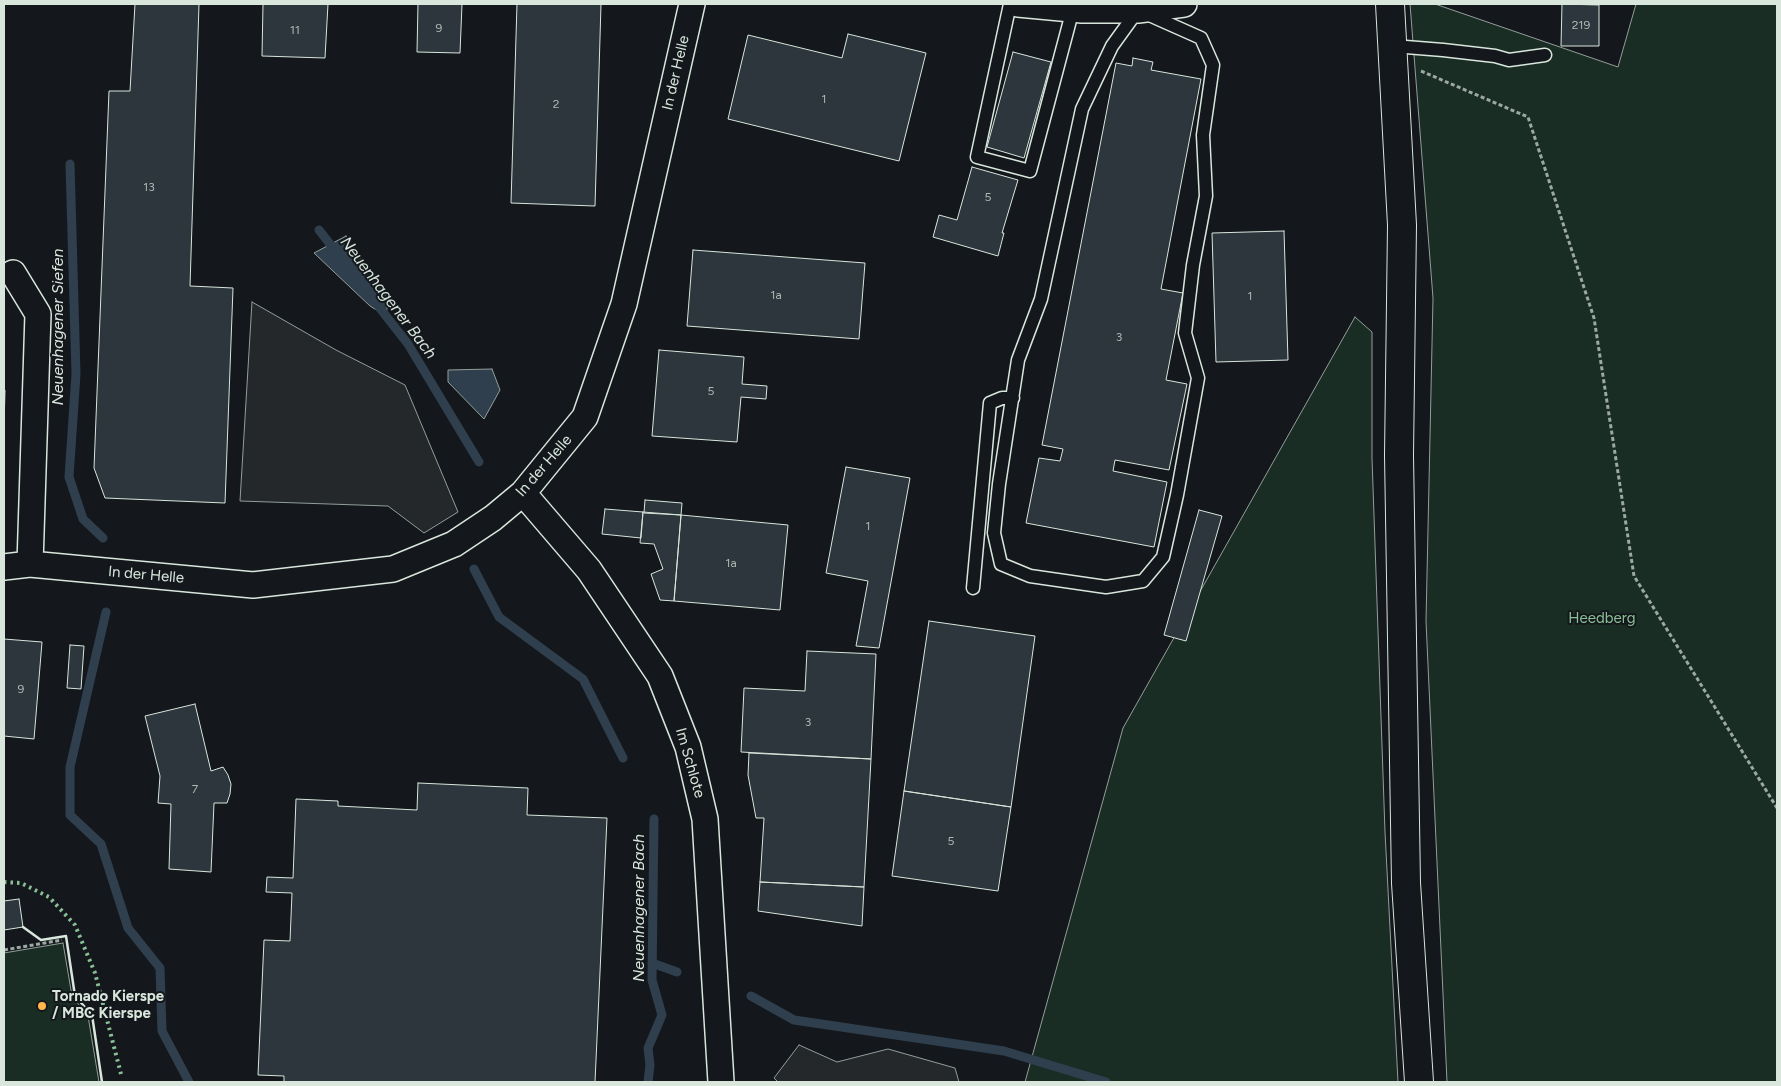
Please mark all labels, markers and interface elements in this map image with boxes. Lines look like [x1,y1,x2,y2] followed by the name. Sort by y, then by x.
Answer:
[1572,18,1590,32] house number: 219
[436,21,442,35] house number: 9
[290,23,300,37] house number: 11
[659,34,693,112] street label: In der Helle
[822,92,826,106] house number: 1
[553,97,559,111] house number: 2
[143,180,155,194] house number: 13
[985,190,991,204] house number: 5
[336,233,440,363] water label: Neuenhagener Bach
[48,248,68,406] water label: Neuenhagener Siefen
[770,288,782,302] house number: 1a
[1248,289,1252,303] house number: 1
[1116,330,1122,344] house number: 3
[708,384,714,398] house number: 5
[512,431,576,501] street label: In der Helle
[866,519,870,533] house number: 1
[725,556,737,570] house number: 1a
[107,563,185,587] street label: In der Helle
[1568,610,1636,628] park label: Heedberg
[18,682,24,696] house number: 9
[805,715,811,729] house number: 3
[671,726,709,800] street label: Im Schlote
[192,782,198,796] house number: 7
[629,834,649,982] water label: Neuenhagener Bach
[948,834,954,848] house number: 5
[52,988,164,1023] place label: Tornado Kierspe / MBC Kierspe
[36,1000,48,1012] marker: Tornado Kierspe / MBC Kierspe

